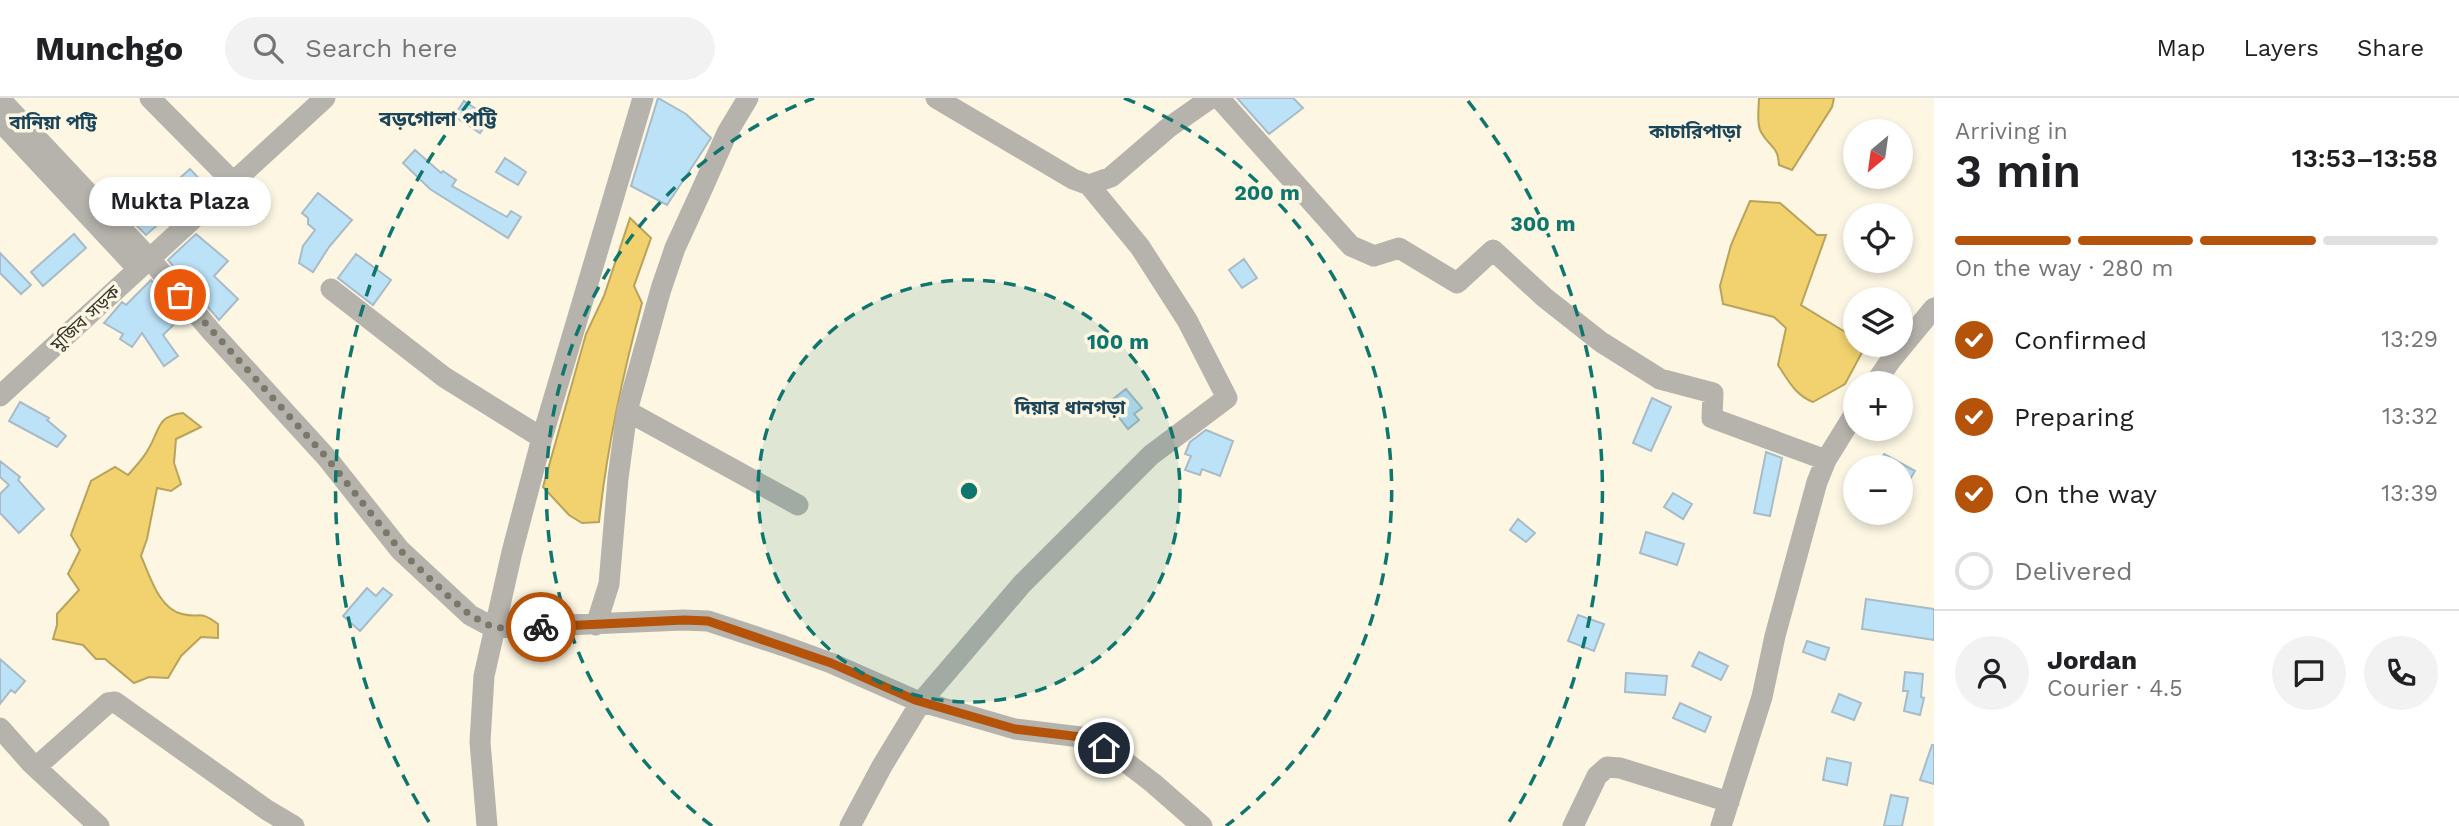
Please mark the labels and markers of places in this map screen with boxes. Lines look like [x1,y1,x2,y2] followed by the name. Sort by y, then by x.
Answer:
[89,176,271,225] callout: Mukta Plaza
[150,265,210,325] pin
[957,479,981,503] centre of rings
[1074,718,1134,778] pin

